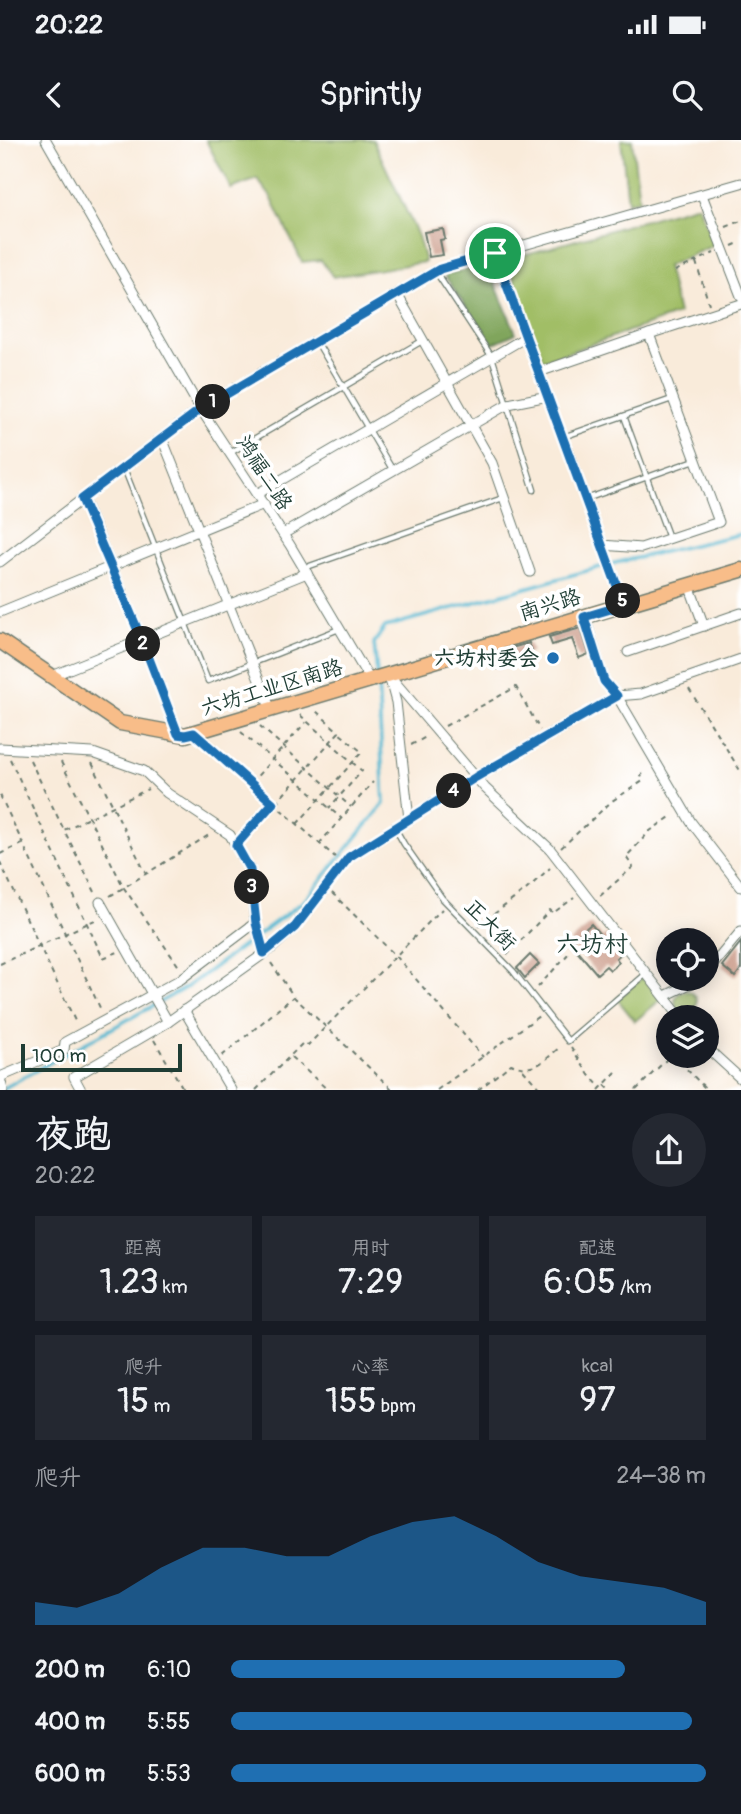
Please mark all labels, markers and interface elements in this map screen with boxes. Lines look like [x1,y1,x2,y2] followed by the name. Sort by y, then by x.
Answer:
[35,9,103,41] text: 20:22
[319,75,422,115] text: Sprintly
[35,76,73,114] icon: back
[668,76,706,114] icon: search
[465,223,525,283] pin
[476,234,514,272] icon: arrive
[196,384,230,420] pin: 1
[209,389,216,413] text: 1
[230,430,298,516] street label: 鸿福二路
[516,583,584,627] street label: 南兴路
[606,584,640,618] pin: 5
[617,588,628,612] text: 5
[125,626,160,662] pin: 2
[137,631,148,655] text: 2
[434,645,539,672] place label: 六坊村委会
[545,650,561,666] marker: 六坊村委会
[198,654,346,722] street label: 六坊工业区南路
[436,774,472,808] pin: 4
[448,778,459,802] text: 4
[234,870,270,904] pin: 3
[246,874,257,898] text: 3
[458,893,522,957] street label: 正大街
[656,928,719,1068] map controls
[656,928,719,991] button: locate
[556,930,628,959] district label: 六坊村
[656,1005,719,1068] button: layers
[21,1041,182,1072] scale bar
[32,1044,86,1068] text: 100 m
[35,1111,111,1159] text: 夜跑
[632,1113,706,1187] button: share
[35,1161,95,1190] text: 20:22
[124,1236,163,1260] text: 距离
[351,1236,390,1260] text: 用时
[578,1236,617,1260] text: 配速
[99,1260,159,1304] text: 1.23
[338,1260,403,1304] text: 7:29
[543,1260,616,1304] text: 6:05
[159,1275,188,1299] text: km
[616,1275,652,1299] text: /km
[582,1354,613,1378] text: kcal
[124,1355,163,1379] text: 爬升
[351,1355,390,1379] text: 心率
[579,1378,616,1422] text: 97
[117,1379,149,1423] text: 15
[325,1379,377,1423] text: 155
[149,1394,170,1418] text: m
[377,1394,416,1418] text: bpm
[616,1461,706,1490] text: 24–38 m
[35,1463,81,1492] text: 爬升
[35,1655,105,1684] text: 200 m
[147,1655,191,1684] text: 6:10
[35,1707,105,1736] text: 400 m
[147,1707,191,1736] text: 5:55
[35,1759,105,1788] text: 600 m
[147,1759,191,1788] text: 5:53

